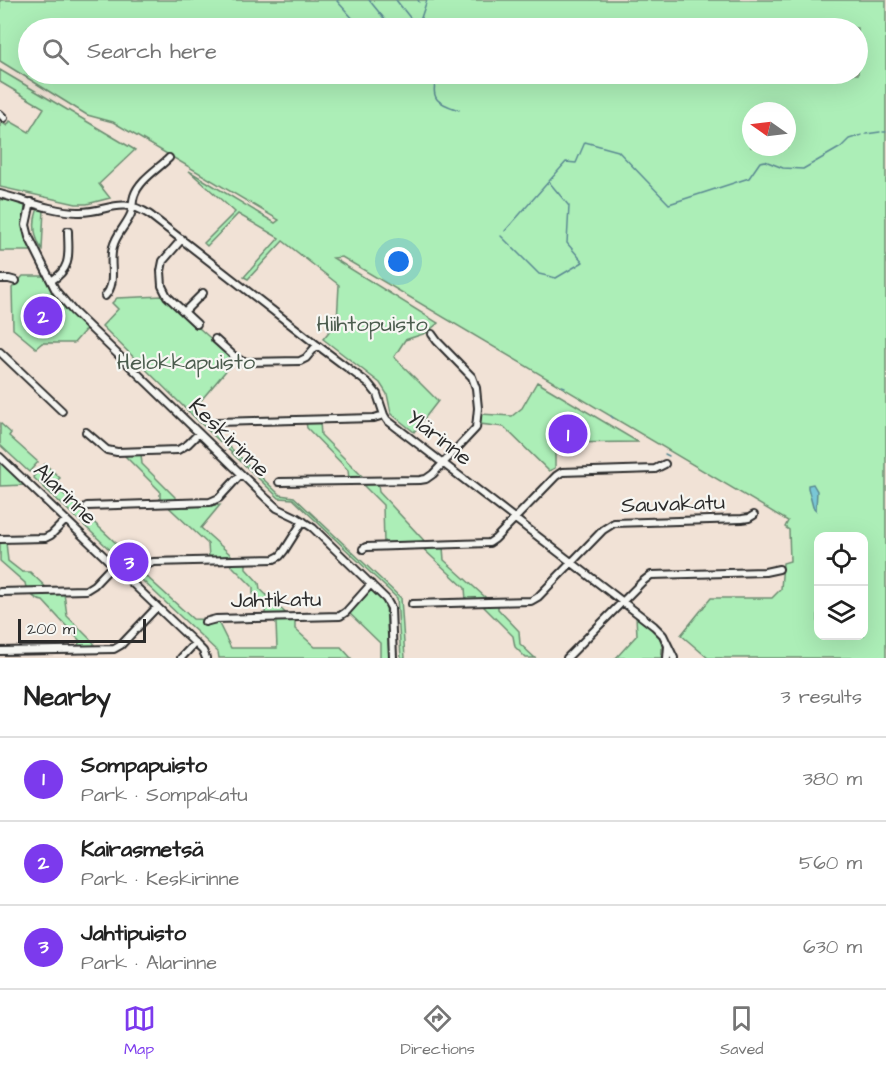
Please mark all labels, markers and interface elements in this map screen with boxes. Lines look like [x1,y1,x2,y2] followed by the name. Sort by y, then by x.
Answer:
[18,18,868,84] search box
[39,35,72,68] icon: search
[87,36,217,67] text: Search here
[742,102,796,156] north arrow
[384,247,413,276] your location
[24,294,63,338] pin: 2
[316,309,428,340] park label: Hiihtopuisto
[117,347,256,378] park label: Helokkapuisto
[181,391,277,485] street label: Keskirinne
[400,402,478,474] street label: Ylärinne
[548,412,588,456] pin: 1
[26,456,104,532] street label: Alarinne
[621,487,725,521] street label: Sauvakatu
[814,532,868,640] map controls
[814,532,868,586] button: locate
[110,540,148,584] pin: 3
[230,584,322,616] street label: Jahtikatu
[814,586,868,640] button: layers
[18,616,146,644] scale bar
[27,618,75,640] text: 200 m
[24,679,111,715] text: Nearby
[780,683,862,711] text: 3 results
[81,750,207,781] text: Sompapuisto
[42,765,45,793] text: 1
[803,765,862,793] text: 380 m
[81,781,248,809] text: Park · Sompakatu
[81,834,203,865] text: Kairasmetsä
[38,849,49,877] text: 2
[799,849,862,877] text: 560 m
[81,865,239,893] text: Park · Keskirinne
[81,918,186,949] text: Jahtipuisto
[38,933,49,961] text: 3
[803,933,862,961] text: 630 m
[81,949,217,977] text: Park · Alarinne
[123,1002,156,1060] tab: Map
[401,1002,475,1060] tab: Directions
[720,1002,763,1060] tab: Saved

